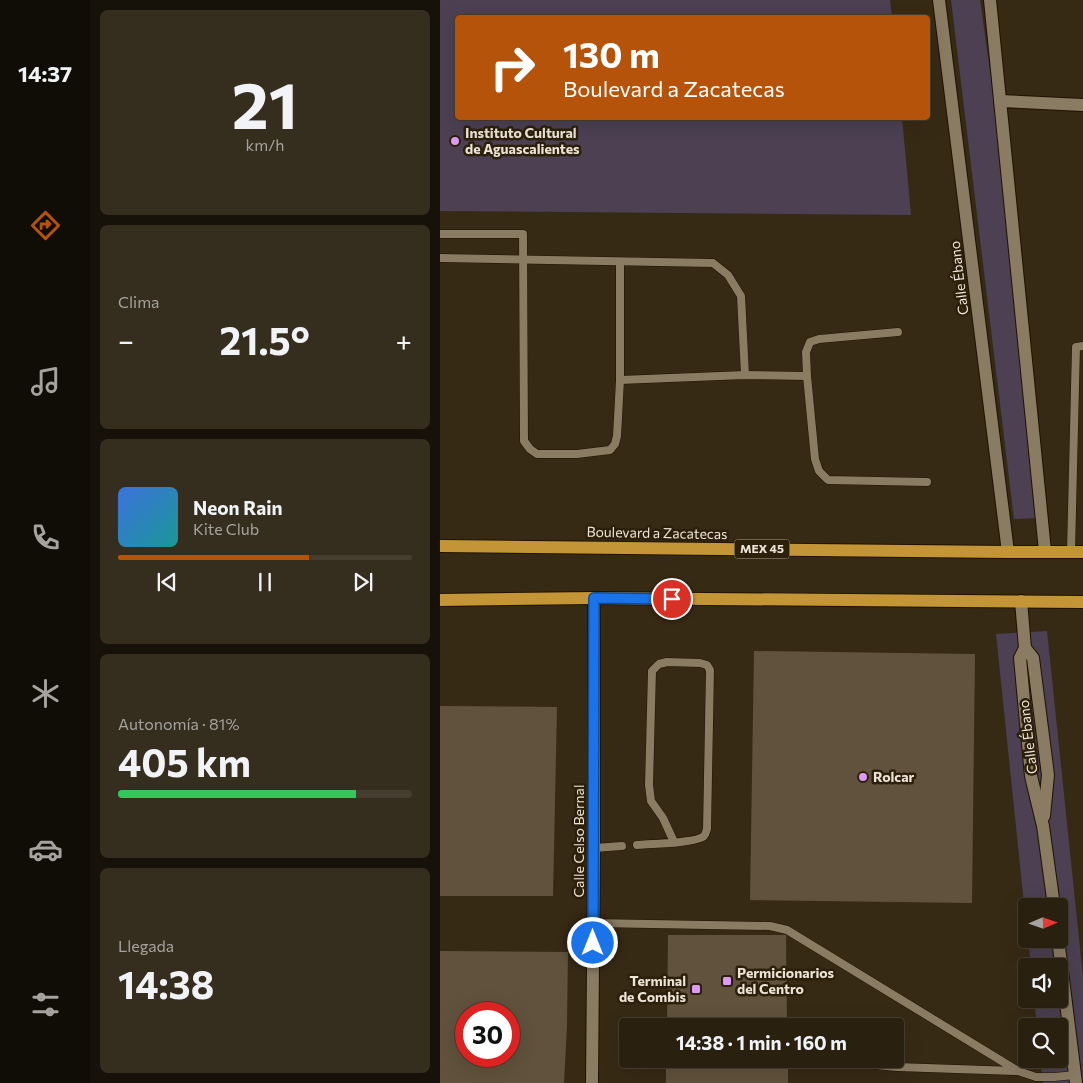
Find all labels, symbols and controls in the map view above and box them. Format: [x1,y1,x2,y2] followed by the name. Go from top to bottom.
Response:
[563,32,660,75] text: 130 m
[480,35,545,100] icon: right
[18,60,72,87] text: 14:37
[232,63,298,142] text: 21
[563,75,785,102] text: Boulevard a Zacatecas
[465,124,580,157] place label: Instituto Cultural de Aguascalientes
[246,135,284,154] text: km/h
[449,135,461,147] marker: Instituto Cultural de Aguascalientes
[28,208,63,243] icon: directions
[946,240,971,316] street label: Calle Ébano
[118,292,159,311] text: Clima
[220,316,310,363] text: 21.5°
[118,323,134,357] text: −
[396,323,412,357] text: +
[28,364,63,399] icon: music
[193,496,283,519] text: Neon Rain
[193,519,259,538] text: Kite Club
[28,520,63,555] icon: phone
[586,523,728,542] street label: Boulevard a Zacatecas
[734,540,790,558] road number: MEX 45
[153,568,181,596] icon: previous
[251,568,279,596] icon: pause
[349,568,377,596] icon: next
[651,578,693,620] pin
[658,585,686,613] icon: arrive
[28,676,63,711] icon: climate
[1015,699,1040,775] street label: Calle Ébano
[118,714,240,733] text: Autonomía · 81%
[118,738,251,785] text: 405 km
[873,768,915,785] place label: Rolcar
[857,771,869,783] marker: Rolcar
[570,785,587,897] street label: Calle Celso Bernal
[28,832,63,867] icon: car
[1018,898,1068,948] north arrow
[1018,898,1068,1068] map controls
[566,916,618,968] position arrow
[118,936,174,955] text: Llegada
[1018,958,1068,1008] button: sound
[118,960,214,1007] text: 14:38
[737,964,835,997] place label: Permicionarios del Centro
[619,972,686,1005] place label: Terminal de Combis
[721,975,733,987] marker: Permicionarios del Centro
[690,983,702,995] marker: Terminal de Combis
[28,987,63,1022] icon: filters
[455,1002,520,1067] speed limit sign: 30
[1018,1018,1068,1068] button: search
[676,1031,847,1054] text: 14:38 · 1 min · 160 m

